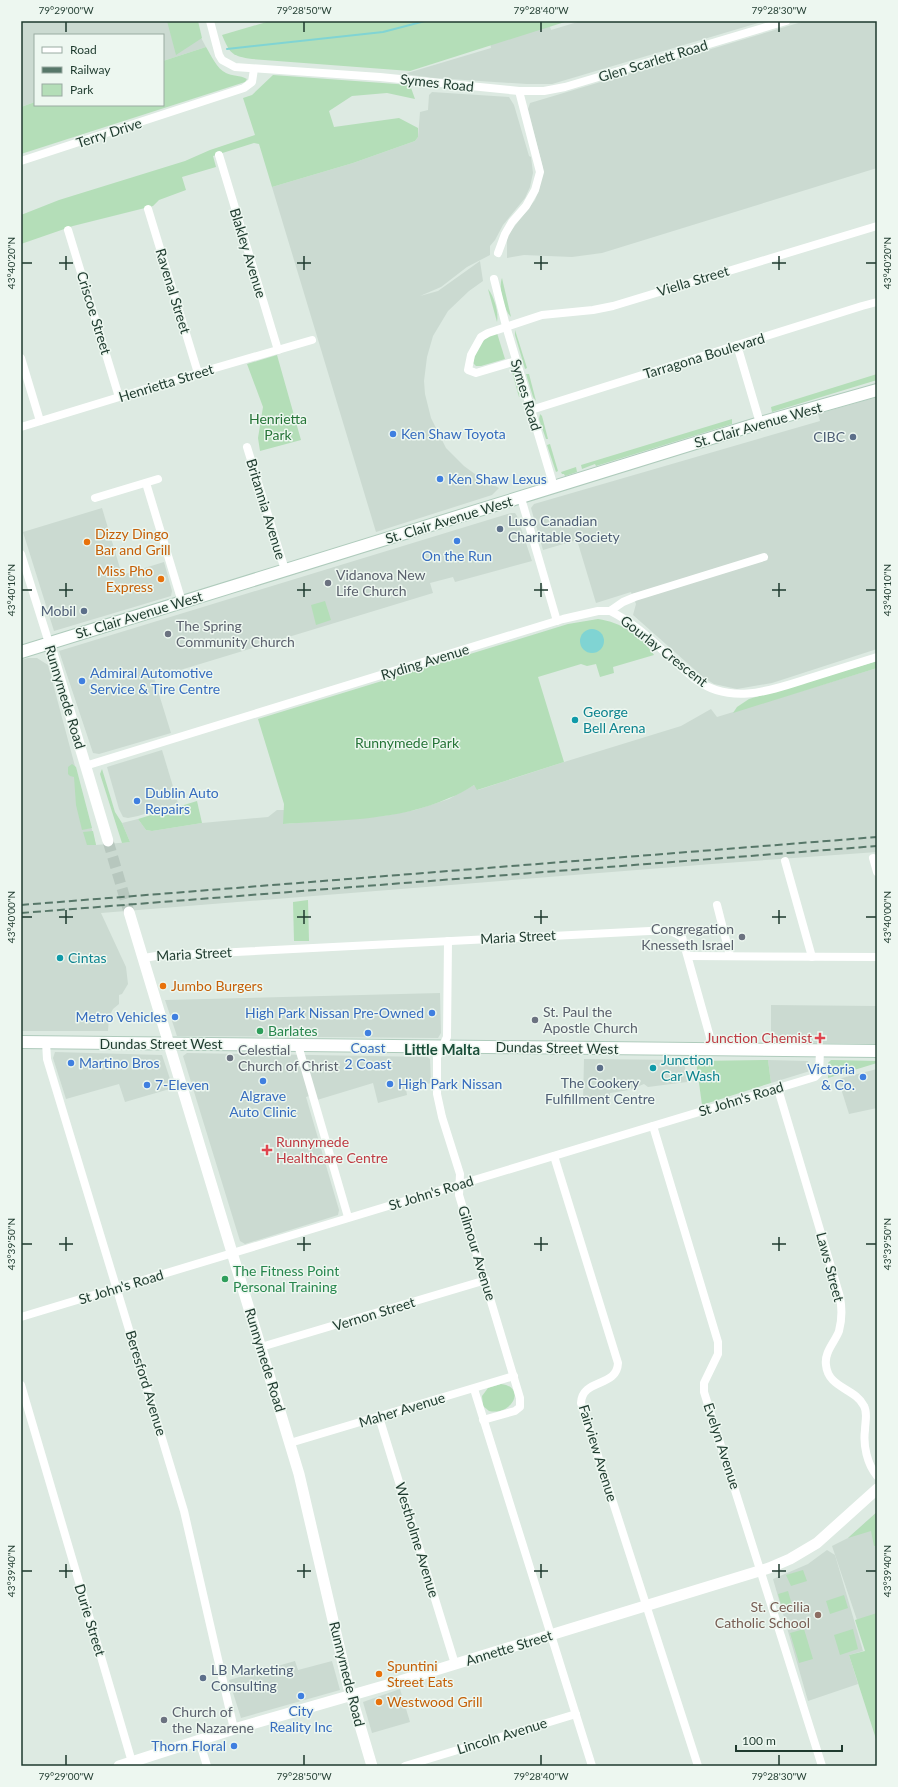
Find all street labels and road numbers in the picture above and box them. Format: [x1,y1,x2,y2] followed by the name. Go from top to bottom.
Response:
[596,36,710,85] street label: Glen Scarlett Road
[399,70,475,95] street label: Symes Road
[74,114,144,151] street label: Terry Drive
[227,206,270,300] street label: Blakley Avenue
[152,246,195,336] street label: Ravenal Street
[655,262,731,300] street label: Viella Street
[74,269,115,357] street label: Criscoe Street
[641,329,767,382] street label: Tarragona Boulevard
[508,357,545,433] street label: Symes Road
[116,360,215,405] street label: Henrietta Street
[692,398,824,451] street label: St. Clair Avenue West
[243,456,290,561] street label: Britannia Avenue
[383,492,514,547] street label: St. Clair Avenue West
[73,587,204,642] street label: St. Clair Avenue West
[617,611,711,690] street label: Gourlay Crescent
[379,640,471,683] street label: Ryding Avenue
[42,643,89,751] street label: Runnymede Road
[480,926,556,947] street label: Maria Street
[156,943,232,964] street label: Maria Street
[99,1035,223,1052] street label: Dundas Street West
[495,1038,619,1057] street label: Dundas Street West
[696,1078,785,1120] street label: St John's Road
[386,1172,475,1214] street label: St John's Road
[455,1203,500,1302] street label: Gilmour Avenue
[813,1230,848,1304] street label: Laws Street
[76,1266,165,1308] street label: St John's Road
[331,1293,417,1334] street label: Vernon Street
[242,1306,289,1414] street label: Runnymede Road
[122,1328,171,1438] street label: Beresford Avenue
[357,1388,447,1431] street label: Maher Avenue
[700,1400,744,1491] street label: Evelyn Avenue
[576,1402,621,1503] street label: Fairview Avenue
[392,1480,443,1600] street label: Westholme Avenue
[71,1582,110,1658] street label: Durie Street
[326,1620,369,1728] street label: Runnymede Road
[463,1626,554,1669] street label: Annette Street
[455,1714,549,1757] street label: Lincoln Avenue

